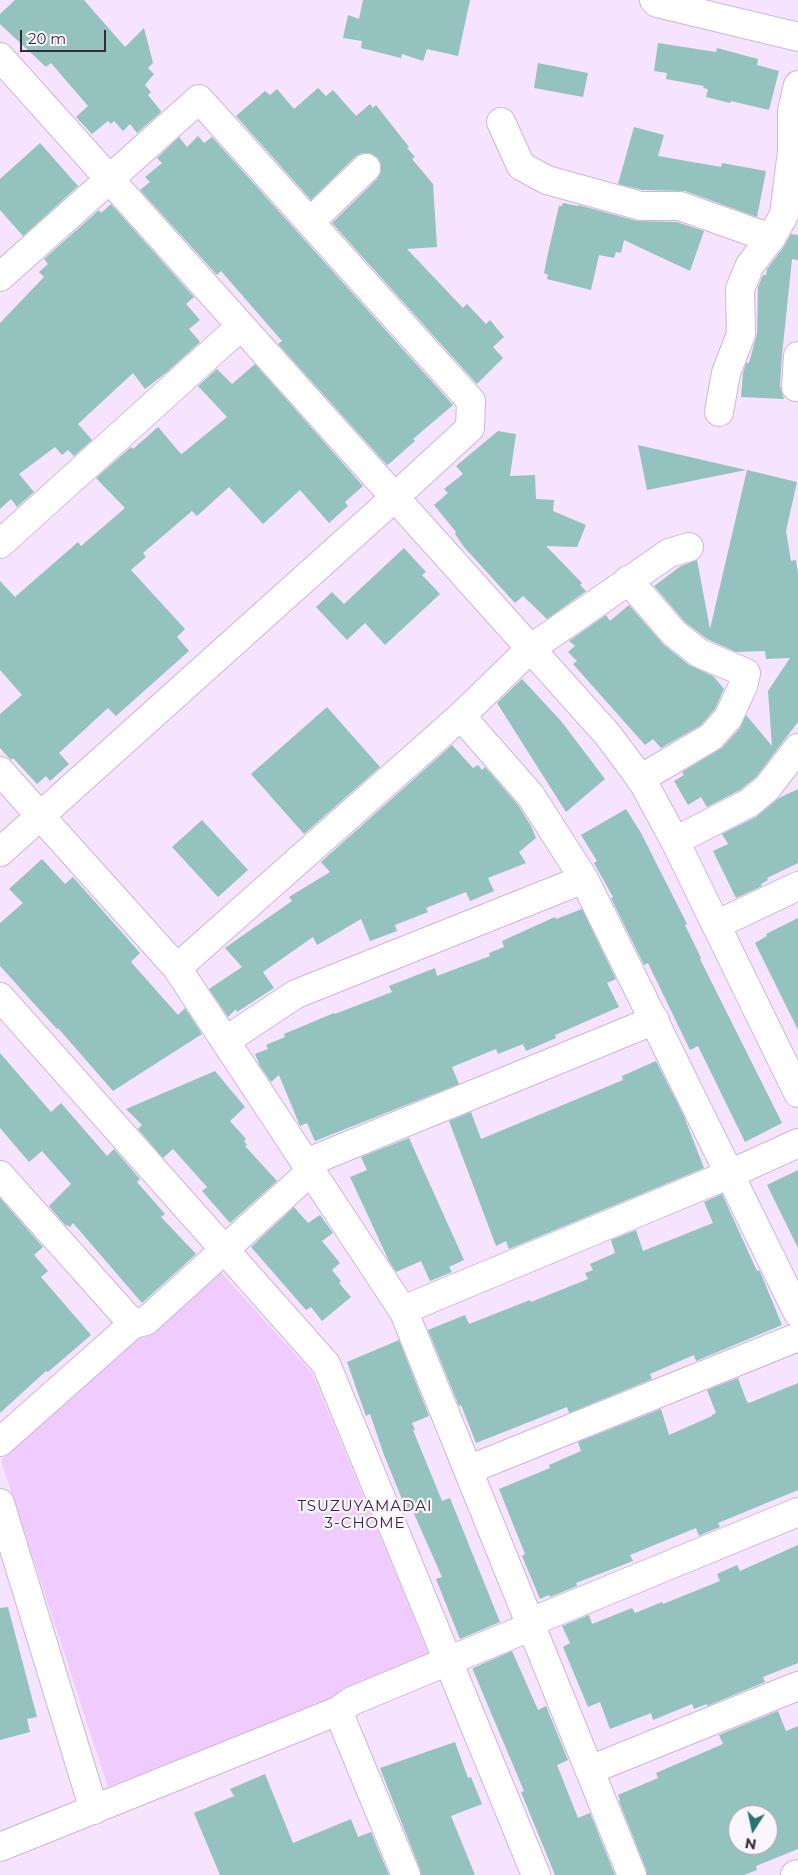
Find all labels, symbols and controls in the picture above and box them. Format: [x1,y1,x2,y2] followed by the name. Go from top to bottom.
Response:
[22,20,109,52] scale bar
[28,29,66,48] text: 20 m
[296,1498,434,1533] district label: TSUZUYAMADAI 3-CHOME
[728,1805,778,1855] north arrow
[743,1834,758,1854] text: N

